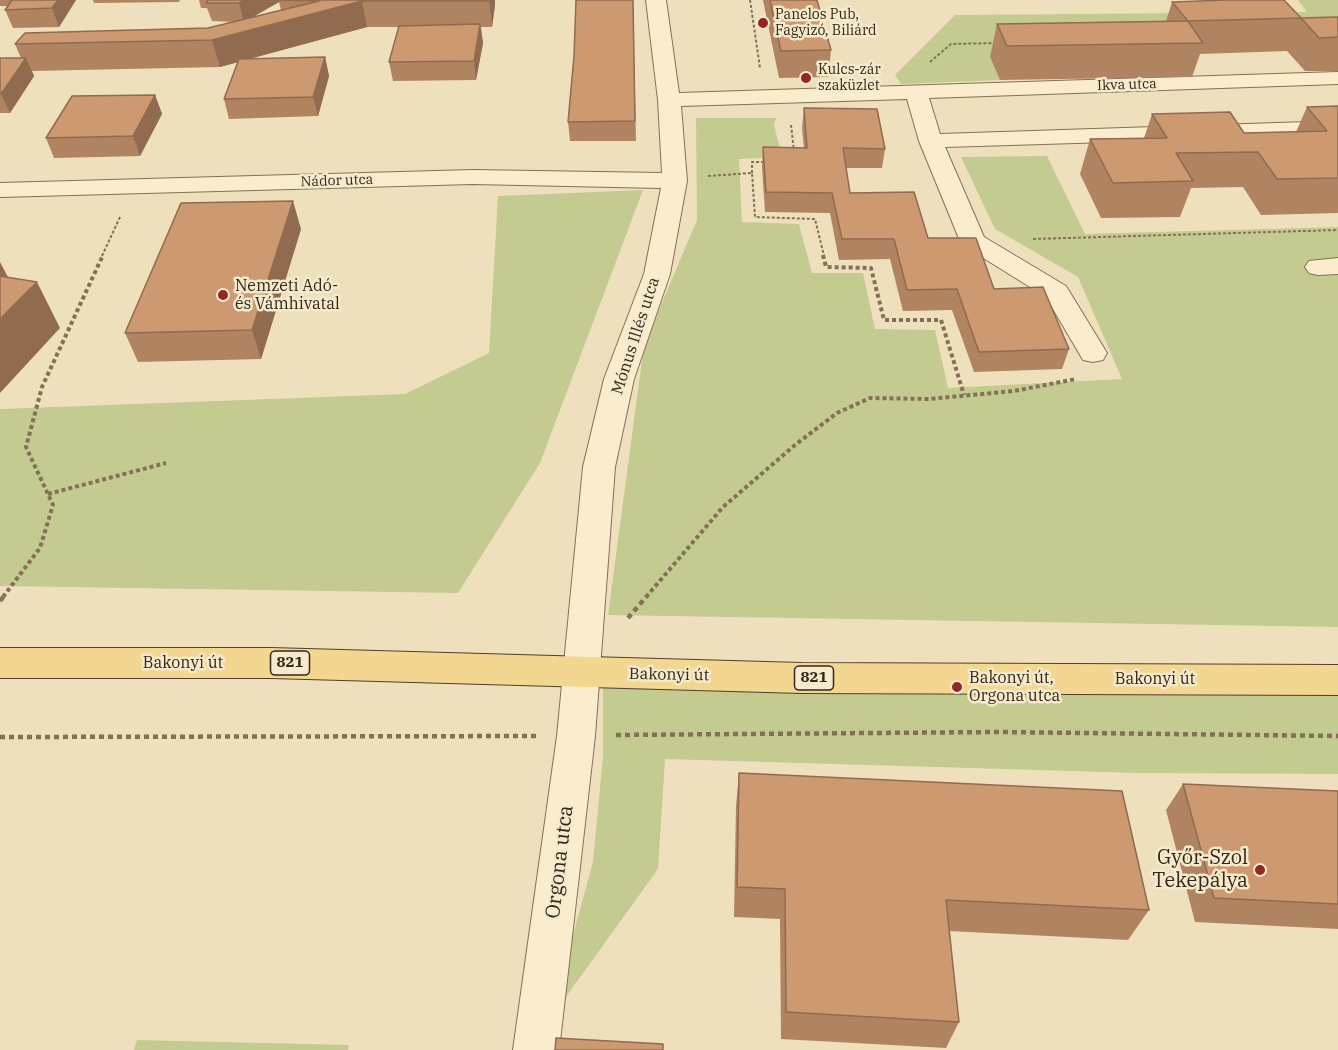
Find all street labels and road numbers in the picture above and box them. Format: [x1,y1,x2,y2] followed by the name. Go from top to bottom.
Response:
[1097,76,1157,94] street label: Ikva utca
[300,171,374,191] street label: Nádor utca
[608,275,664,397] street label: Mónus Illés utca
[270,651,310,675] road number: 821
[143,653,223,673] street label: Bakonyi út
[629,665,709,685] street label: Bakonyi út
[794,666,834,690] road number: 821
[1115,669,1195,689] street label: Bakonyi út
[541,804,579,920] street label: Orgona utca

